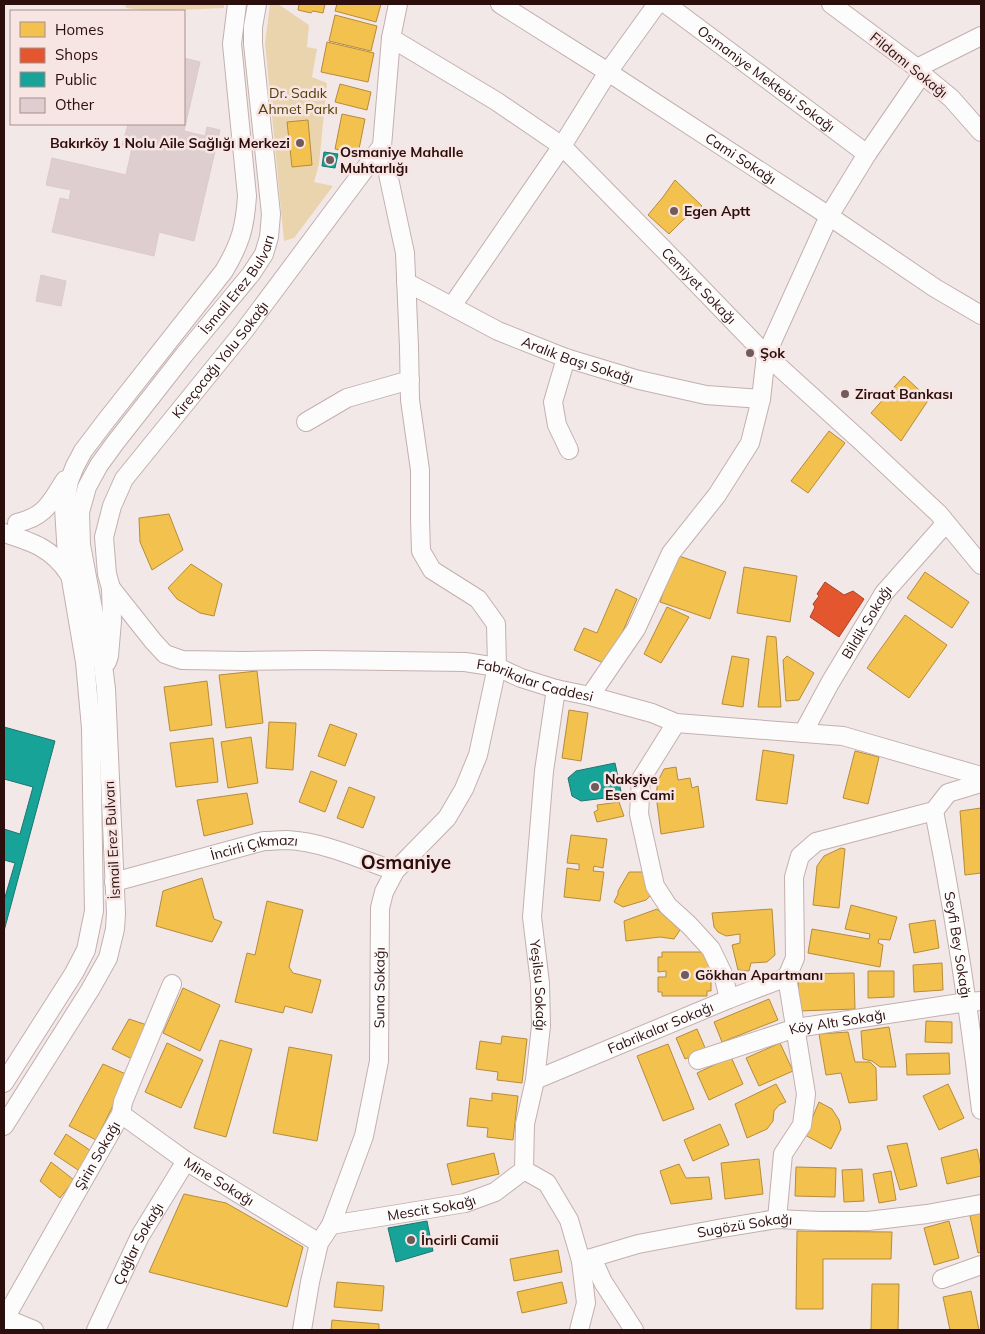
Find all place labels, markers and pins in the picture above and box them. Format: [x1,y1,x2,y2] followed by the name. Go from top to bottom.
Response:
[50,134,290,152] place label: Bakırköy 1 Nolu Aile Sağlığı Merkezi
[294,137,306,149] marker: Bakırköy 1 Nolu Aile Sağlığı Merkezi
[340,143,464,177] place label: Osmaniye Mahalle Muhtarlığı
[324,154,336,166] marker: Osmaniye Mahalle Muhtarlığı
[684,202,751,220] place label: Egen Aptt
[668,205,680,217] marker: Egen Aptt
[760,344,785,362] place label: Şok
[744,347,756,359] marker: Şok
[855,385,953,403] place label: Ziraat Bankası
[839,388,851,400] marker: Ziraat Bankası
[605,770,674,804] place label: Nakşiye Esen Cami
[589,781,601,793] marker: Nakşiye Esen Cami
[695,966,823,984] place label: Gökhan Apartmanı
[679,969,691,981] marker: Gökhan Apartmanı
[421,1231,499,1249] place label: İncirli Camii
[405,1234,417,1246] marker: İncirli Camii

